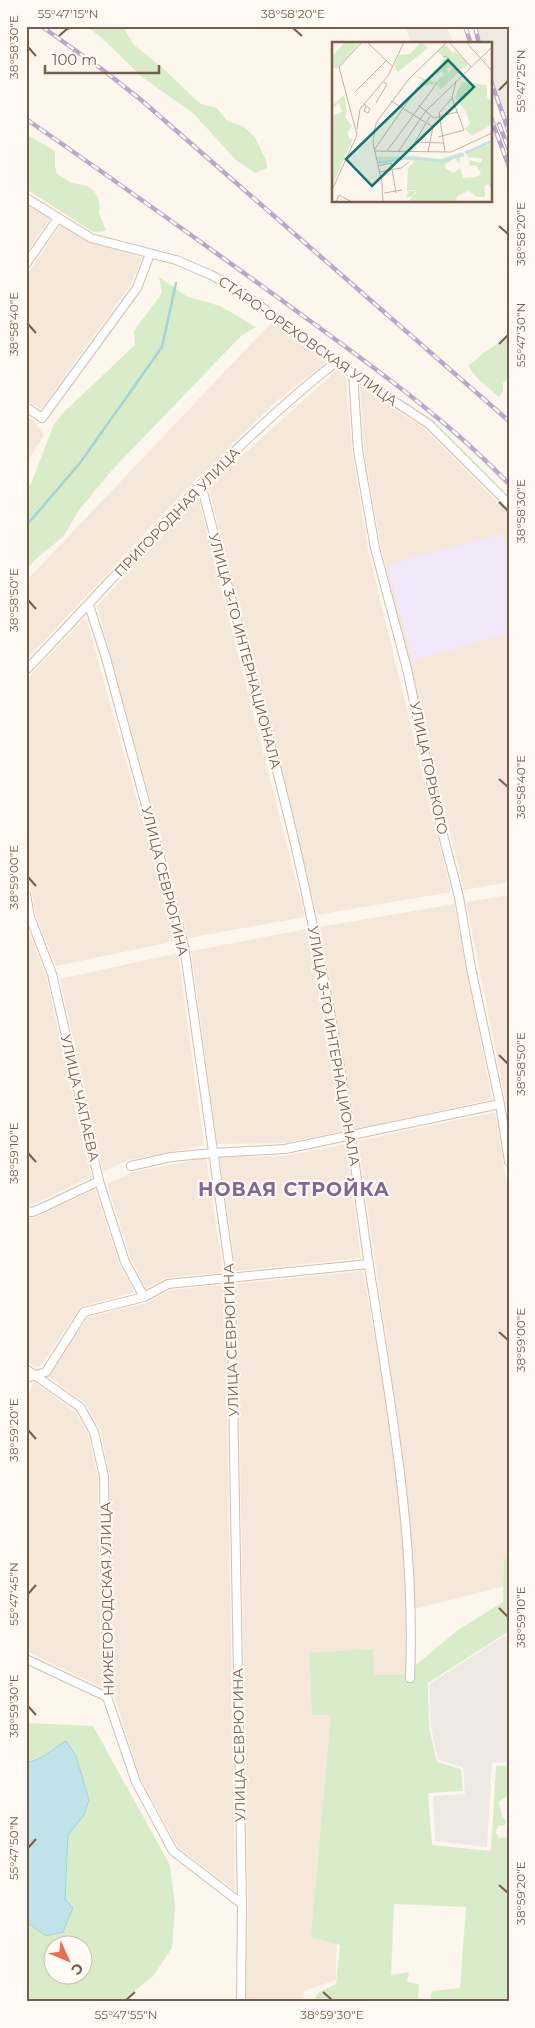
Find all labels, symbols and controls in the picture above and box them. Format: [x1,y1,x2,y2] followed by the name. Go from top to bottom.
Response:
[37,6,99,21] text: 55°47'15"N
[261,6,325,21] text: 38°58'20"E
[6,15,21,79] text: 38°58'30"E
[45,42,159,74] scale bar
[332,42,492,202] inset map
[513,49,528,113] text: 55°47'25"N
[52,50,97,69] text: 100 m
[513,202,528,266] text: 38°58'20"E
[215,272,401,410] street label: СТАРО-ОРЕХОВСКАЯ УЛИЦА
[6,292,21,356] text: 38°58'40"E
[513,303,528,367] text: 55°47'30"N
[110,443,244,581] street label: ПРИГОРОДНАЯ УЛИЦА
[513,479,528,543] text: 38°58'30"E
[205,531,285,771] street label: УЛИЦА 3-ГО ИНТЕРНАЦИОНАЛА
[6,568,21,632] text: 38°58'50"E
[406,700,452,836] street label: УЛИЦА ГОРЬКОГО
[513,755,528,819] text: 38°58'40"E
[138,804,192,958] street label: УЛИЦА СЕВРЮГИНА
[6,845,21,909] text: 38°59'00"E
[304,925,364,1168] street label: УЛИЦА 3-ГО ИНТЕРНАЦИОНАЛА
[513,1032,528,1096] text: 38°58'50"E
[57,1033,104,1164] street label: УЛИЦА ЧАПАЕВА
[6,1122,21,1184] text: 38°59'10"E
[198,1178,390,1201] district label: НОВАЯ СТРОЙКА
[219,1262,243,1417] street label: УЛИЦА СЕВРЮГИНА
[513,1308,528,1372] text: 38°59'00"E
[6,1398,21,1462] text: 38°59'20"E
[96,1501,118,1696] street label: НИЖЕГОРОДСКАЯ УЛИЦА
[6,1562,21,1626] text: 55°47'45"N
[513,1586,528,1648] text: 38°59'10"E
[229,1667,249,1822] street label: УЛИЦА СЕВРЮГИНА
[6,1674,21,1738] text: 38°59'30"E
[6,1816,21,1880] text: 55°47'50"N
[513,1861,528,1925] text: 38°59'20"E
[42,1936,92,1986] north arrow
[67,1959,87,1979] text: С
[95,2007,157,2022] text: 55°47'55"N
[300,2007,364,2022] text: 38°59'30"E

